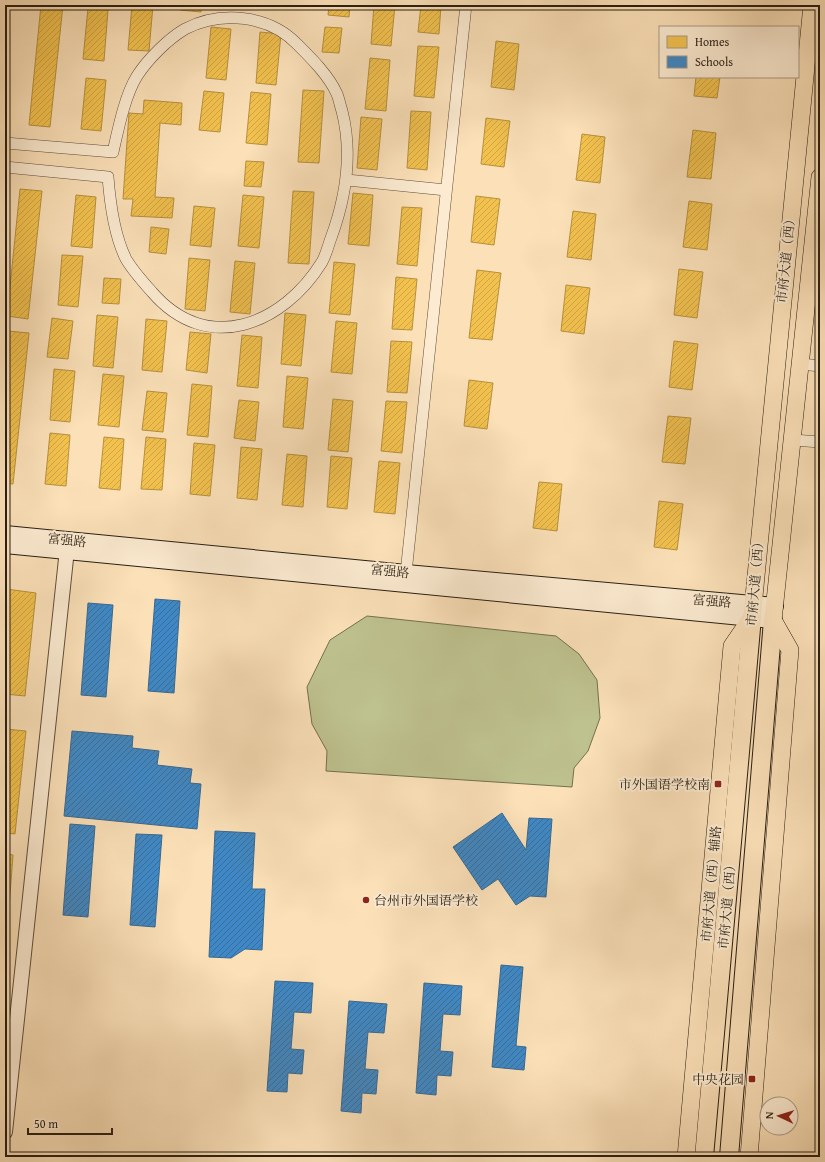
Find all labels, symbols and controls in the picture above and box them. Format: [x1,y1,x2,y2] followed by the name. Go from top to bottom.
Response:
[659,26,799,78] legend
[695,33,730,50] text: Homes
[695,53,733,70] text: Schools
[772,212,800,304] street label: 市府大道（西）
[47,529,87,551] street label: 富强路
[742,535,768,627] street label: 市府大道（西）
[370,560,410,582] street label: 富强路
[692,590,732,612] street label: 富强路
[619,775,710,794] place label: 市外国语学校南
[713,779,723,789] marker: 市外国语学校南
[696,825,726,943] street label: 市府大道（西）辅路
[714,858,740,950] street label: 市府大道（西）
[374,891,478,910] place label: 台州市外国语学校
[361,895,371,905] marker: 台州市外国语学校
[692,1070,744,1089] place label: 中央花园
[747,1074,757,1084] marker: 中央花园
[759,1096,799,1136] north arrow
[28,1110,112,1136] scale bar
[761,1110,777,1120] text: N
[34,1115,58,1132] text: 50 m

